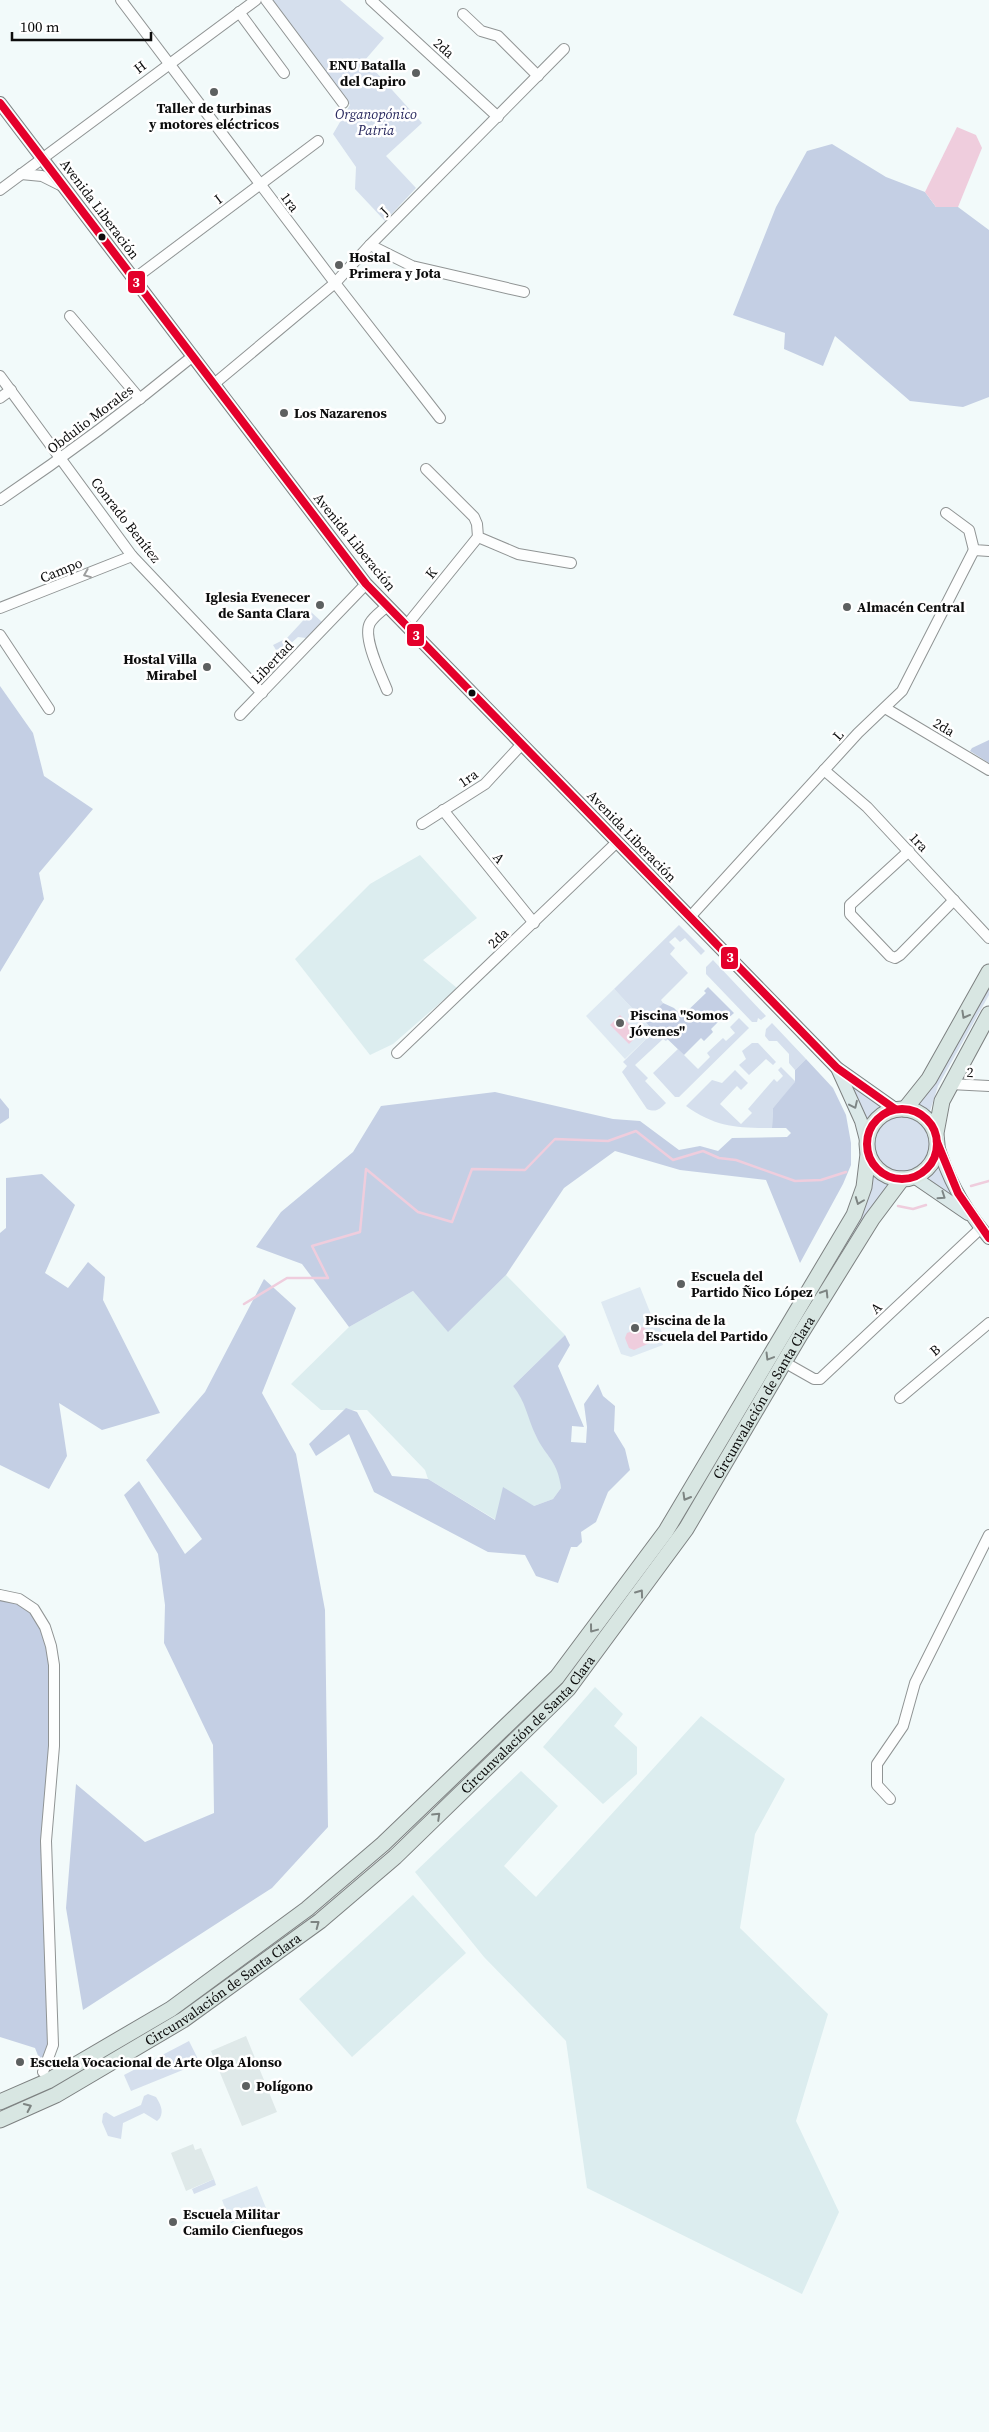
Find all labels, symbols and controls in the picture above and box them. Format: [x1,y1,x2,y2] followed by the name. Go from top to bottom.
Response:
[12,10,151,42] scale bar
[20,16,60,37] text: 100 m
[429,33,459,63] street label: 2da
[329,55,407,91] place label: ENU Batalla del Capiro
[130,56,150,78] street label: H
[410,67,422,79] marker: ENU Batalla del Capiro
[208,86,220,98] marker: Taller de turbinas y motores eléctricos
[148,98,280,134] place label: Taller de turbinas y motores eléctricos
[335,104,417,140] park label: Organopónico Patria
[56,155,145,264] street label: Avenida Liberación
[276,188,304,217] street label: 1ra
[210,189,226,209] street label: I
[374,202,393,221] street label: J
[97,232,107,242] unlabelled marker
[349,247,442,283] place label: Hostal Primera y Jota
[333,259,345,271] marker: Hostal Primera y Jota
[127,270,146,294] line badge: 3
[132,272,140,292] text: 3
[43,380,137,458] street label: Obdulio Morales
[294,403,387,423] place label: Los Nazarenos
[278,407,290,419] marker: Los Nazarenos
[86,473,166,567] street label: Conrado Benítez
[309,489,401,596] street label: Avenida Liberación
[37,552,85,588] street label: Campo
[420,563,442,583] street label: K
[83,568,92,578] one-way arrow
[205,587,311,623] place label: Iglesia Evenecer de Santa Clara
[857,597,965,617] place label: Almacén Central
[314,599,326,611] marker: Iglesia Evenecer de Santa Clara
[841,601,853,613] marker: Almacén Central
[406,623,425,647] line badge: 3
[412,625,420,645] text: 3
[246,636,298,688] street label: Libertad
[123,649,198,685] place label: Hostal Villa Mirabel
[201,661,213,673] marker: Hostal Villa Mirabel
[467,688,477,698] unlabelled marker
[929,713,959,742] street label: 2da
[828,725,848,745] street label: L
[454,764,483,792] street label: 1ra
[583,786,682,887] street label: Avenida Liberación
[905,828,934,857] street label: 1ra
[488,848,510,868] street label: A
[483,923,513,953] street label: 2da
[720,946,739,970] line badge: 3
[726,947,734,967] text: 3
[629,1005,729,1041] place label: Piscina "Somos Jóvenes"
[962,1010,972,1019] one-way arrow
[614,1017,626,1029] marker: Piscina "Somos Jóvenes"
[966,1062,974,1082] street label: 2
[847,1100,858,1109] one-way arrow
[936,1190,946,1199] one-way arrow
[855,1196,865,1205] one-way arrow
[691,1266,813,1302] place label: Escuela del Partido Ñico López
[675,1278,687,1290] marker: Escuela del Partido Ñico López
[819,1290,829,1299] one-way arrow
[866,1297,887,1318] street label: A
[645,1310,768,1346] place label: Piscina de la Escuela del Partido
[707,1311,820,1483] street label: Circunvalación de Santa Clara
[629,1322,641,1334] marker: Piscina de la Escuela del Partido
[925,1339,945,1360] street label: B
[766,1351,776,1360] one-way arrow
[683,1491,693,1500] one-way arrow
[634,1589,643,1599] one-way arrow
[590,1623,598,1632] one-way arrow
[456,1650,600,1798] street label: Circunvalación de Santa Clara
[431,1813,440,1822] one-way arrow
[310,1921,320,1930] one-way arrow
[141,1927,306,2050] street label: Circunvalación de Santa Clara
[30,2052,282,2072] place label: Escuela Vocacional de Arte Olga Alonso
[14,2056,26,2068] marker: Escuela Vocacional de Arte Olga Alonso
[256,2076,313,2096] place label: Polígono
[240,2080,252,2092] marker: Polígono
[23,2103,32,2114] one-way arrow
[183,2204,304,2240] place label: Escuela Militar Camilo Cienfuegos
[167,2216,179,2228] marker: Escuela Militar Camilo Cienfuegos

